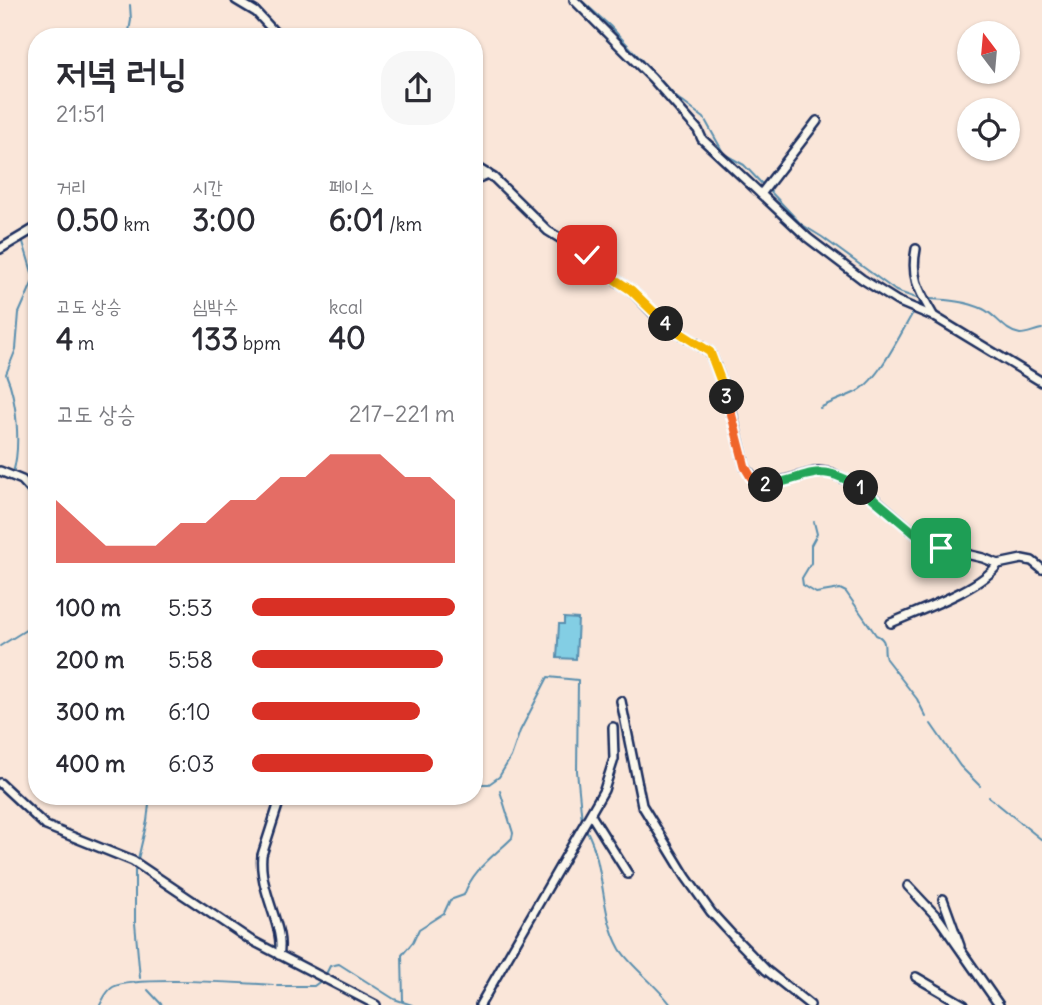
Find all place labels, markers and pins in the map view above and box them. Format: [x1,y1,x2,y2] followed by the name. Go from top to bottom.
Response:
[557,225,617,285] pin
[648,306,684,342] pin: 4
[710,380,744,414] pin: 3
[748,468,784,503] pin: 2
[844,470,878,505] pin: 1
[911,518,971,578] pin

